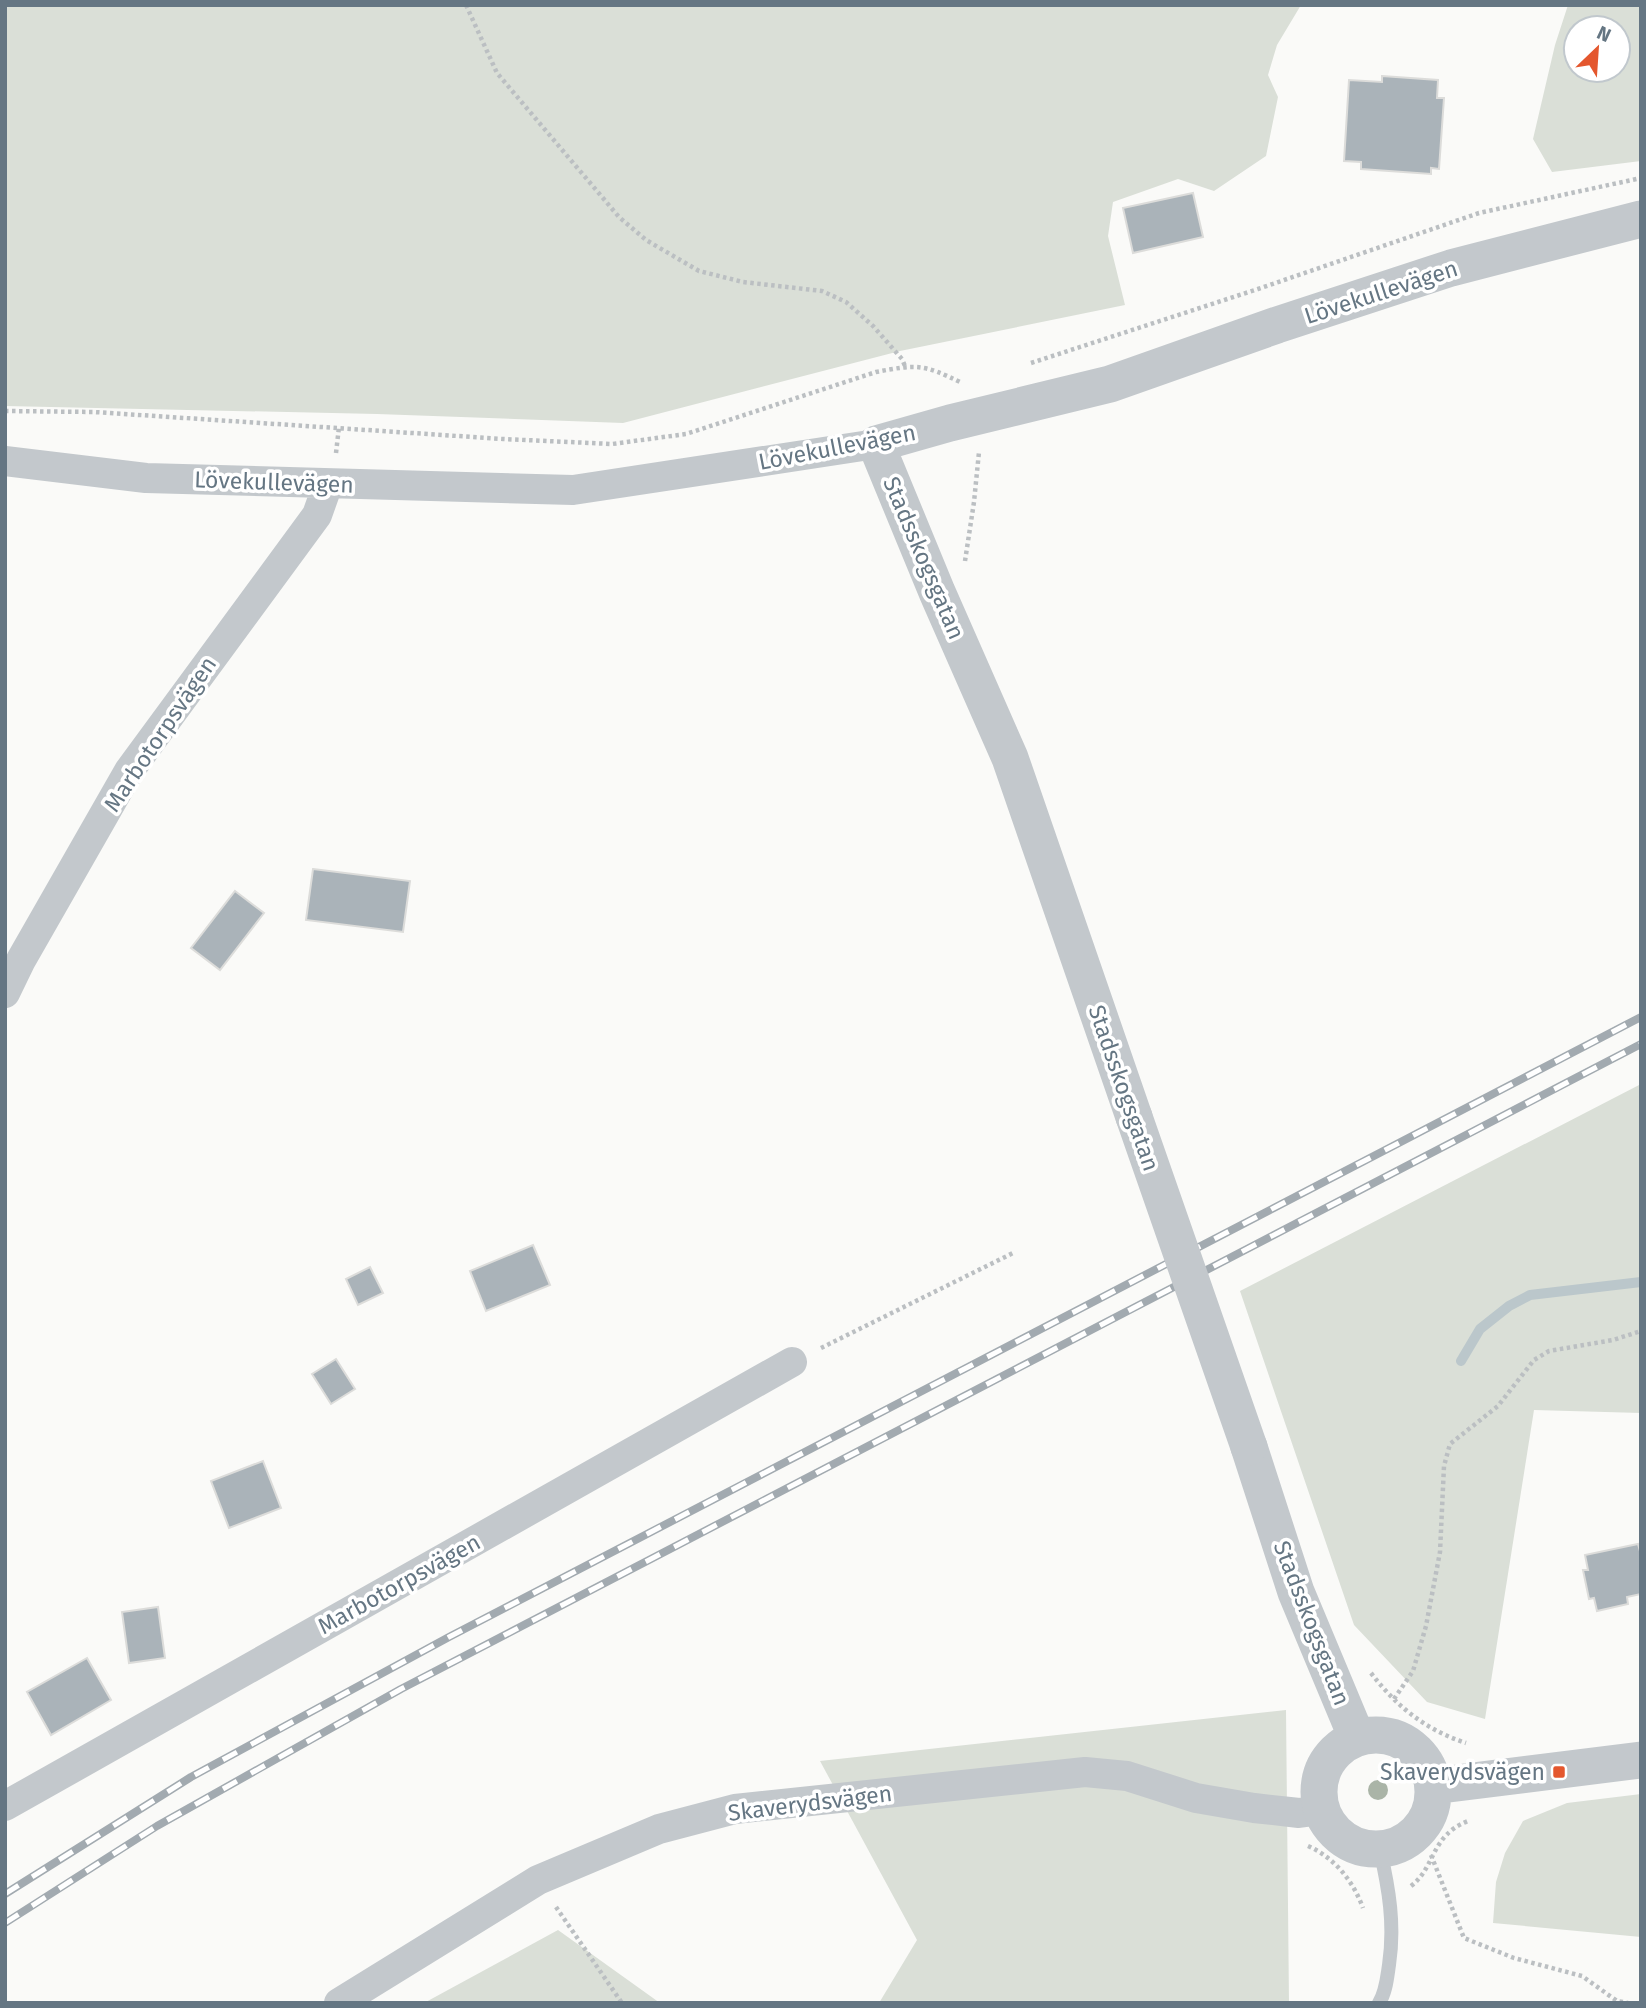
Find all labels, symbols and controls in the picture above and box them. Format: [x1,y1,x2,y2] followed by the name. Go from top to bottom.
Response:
[1562,14,1632,84] north arrow
[1593,21,1615,47] text: N
[1301,254,1461,330] street label: Lövekullevägen
[756,418,918,476] street label: Lövekullevägen
[194,465,354,499] street label: Lövekullevägen
[877,472,971,644] street label: Stadsskogsgatan
[98,651,222,817] street label: Marbotorpsvägen
[1082,1001,1166,1175] street label: Stadsskogsgatan
[313,1528,485,1640] street label: Marbotorpsvägen
[1268,1537,1356,1709] street label: Stadsskogsgatan
[1380,1758,1545,1786] place label: Skaverydsvägen
[1551,1764,1567,1780] marker: Skaverydsvägen
[726,1779,894,1827] street label: Skaverydsvägen

